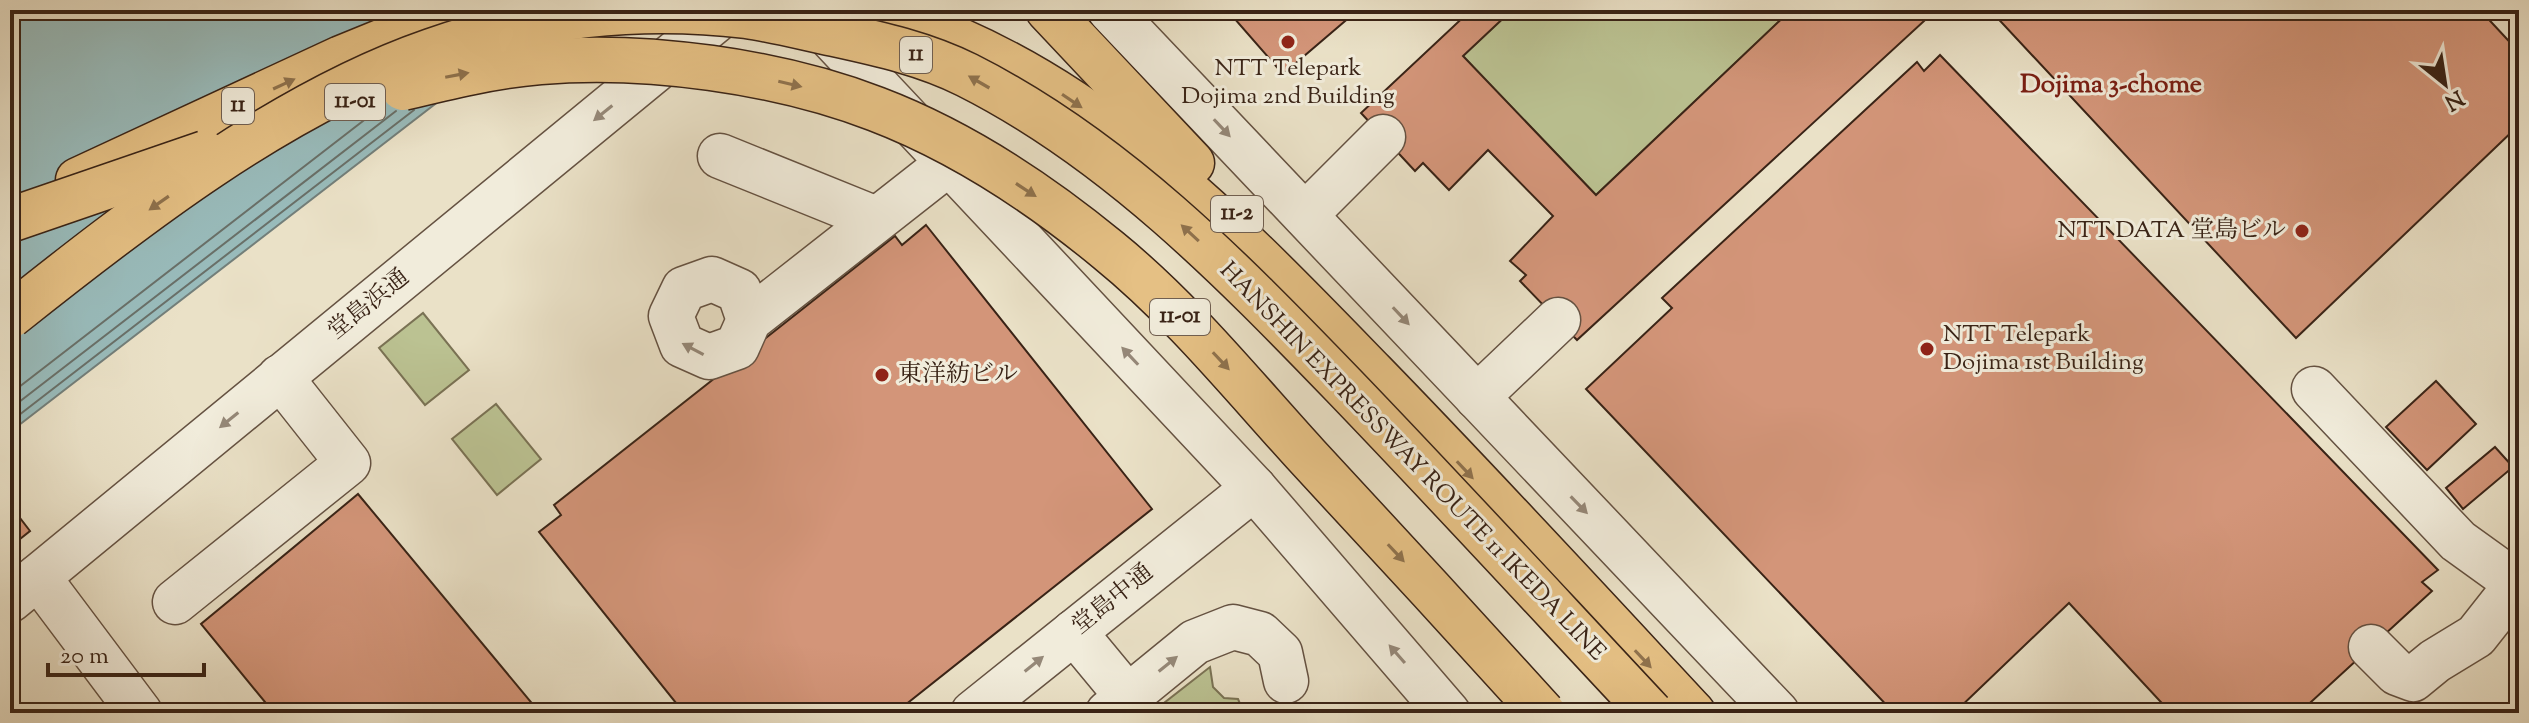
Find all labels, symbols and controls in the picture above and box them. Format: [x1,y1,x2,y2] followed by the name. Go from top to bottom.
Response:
[1279,33,1297,51] marker: NTT Telepark Dojima 2nd Building
[900,37,932,73] road number: 11
[2405,44,2485,124] north arrow
[1181,52,1395,114] place label: NTT Telepark Dojima 2nd Building
[2020,67,2202,104] district label: Dojima 3-chome
[445,69,470,81] one-way arrow
[968,75,990,89] one-way arrow
[273,78,296,91] one-way arrow
[778,78,803,91] one-way arrow
[2438,80,2469,117] text: N
[325,84,385,120] road number: 11-01
[222,88,254,124] road number: 11
[1062,93,1083,108] one-way arrow
[593,104,613,121] one-way arrow
[1212,118,1230,137] one-way arrow
[1015,182,1036,197] one-way arrow
[148,195,169,211] one-way arrow
[1211,196,1263,232] road number: 11-2
[2057,214,2286,248] place label: NTT DATA 堂島ビル
[2293,222,2311,240] marker: NTT DATA 堂島ビル
[1180,224,1199,242] one-way arrow
[1211,255,1613,670] street label: HANSHIN EXPRESSWAY ROUTE 11 IKEDA LINE
[321,262,417,348] street label: 堂島浜通
[1150,299,1210,335] road number: 11-01
[1391,306,1409,325] one-way arrow
[1943,318,2144,380] place label: NTT Telepark Dojima 1st Building
[1918,340,1936,358] marker: NTT Telepark Dojima 1st Building
[682,342,704,356] one-way arrow
[1122,347,1140,366] one-way arrow
[1211,351,1229,370] one-way arrow
[898,358,1018,392] place label: 東洋紡ビル
[873,366,891,384] marker: 東洋紡ビル
[219,411,239,428] one-way arrow
[1456,460,1474,479] one-way arrow
[1570,495,1588,514] one-way arrow
[1387,543,1405,562] one-way arrow
[1065,557,1161,643] street label: 堂島中通
[48,627,204,677] scale bar
[60,640,109,674] text: 20 m
[1389,644,1406,664] one-way arrow
[1634,650,1652,669] one-way arrow
[1023,656,1043,673] one-way arrow
[1158,656,1178,673] one-way arrow

